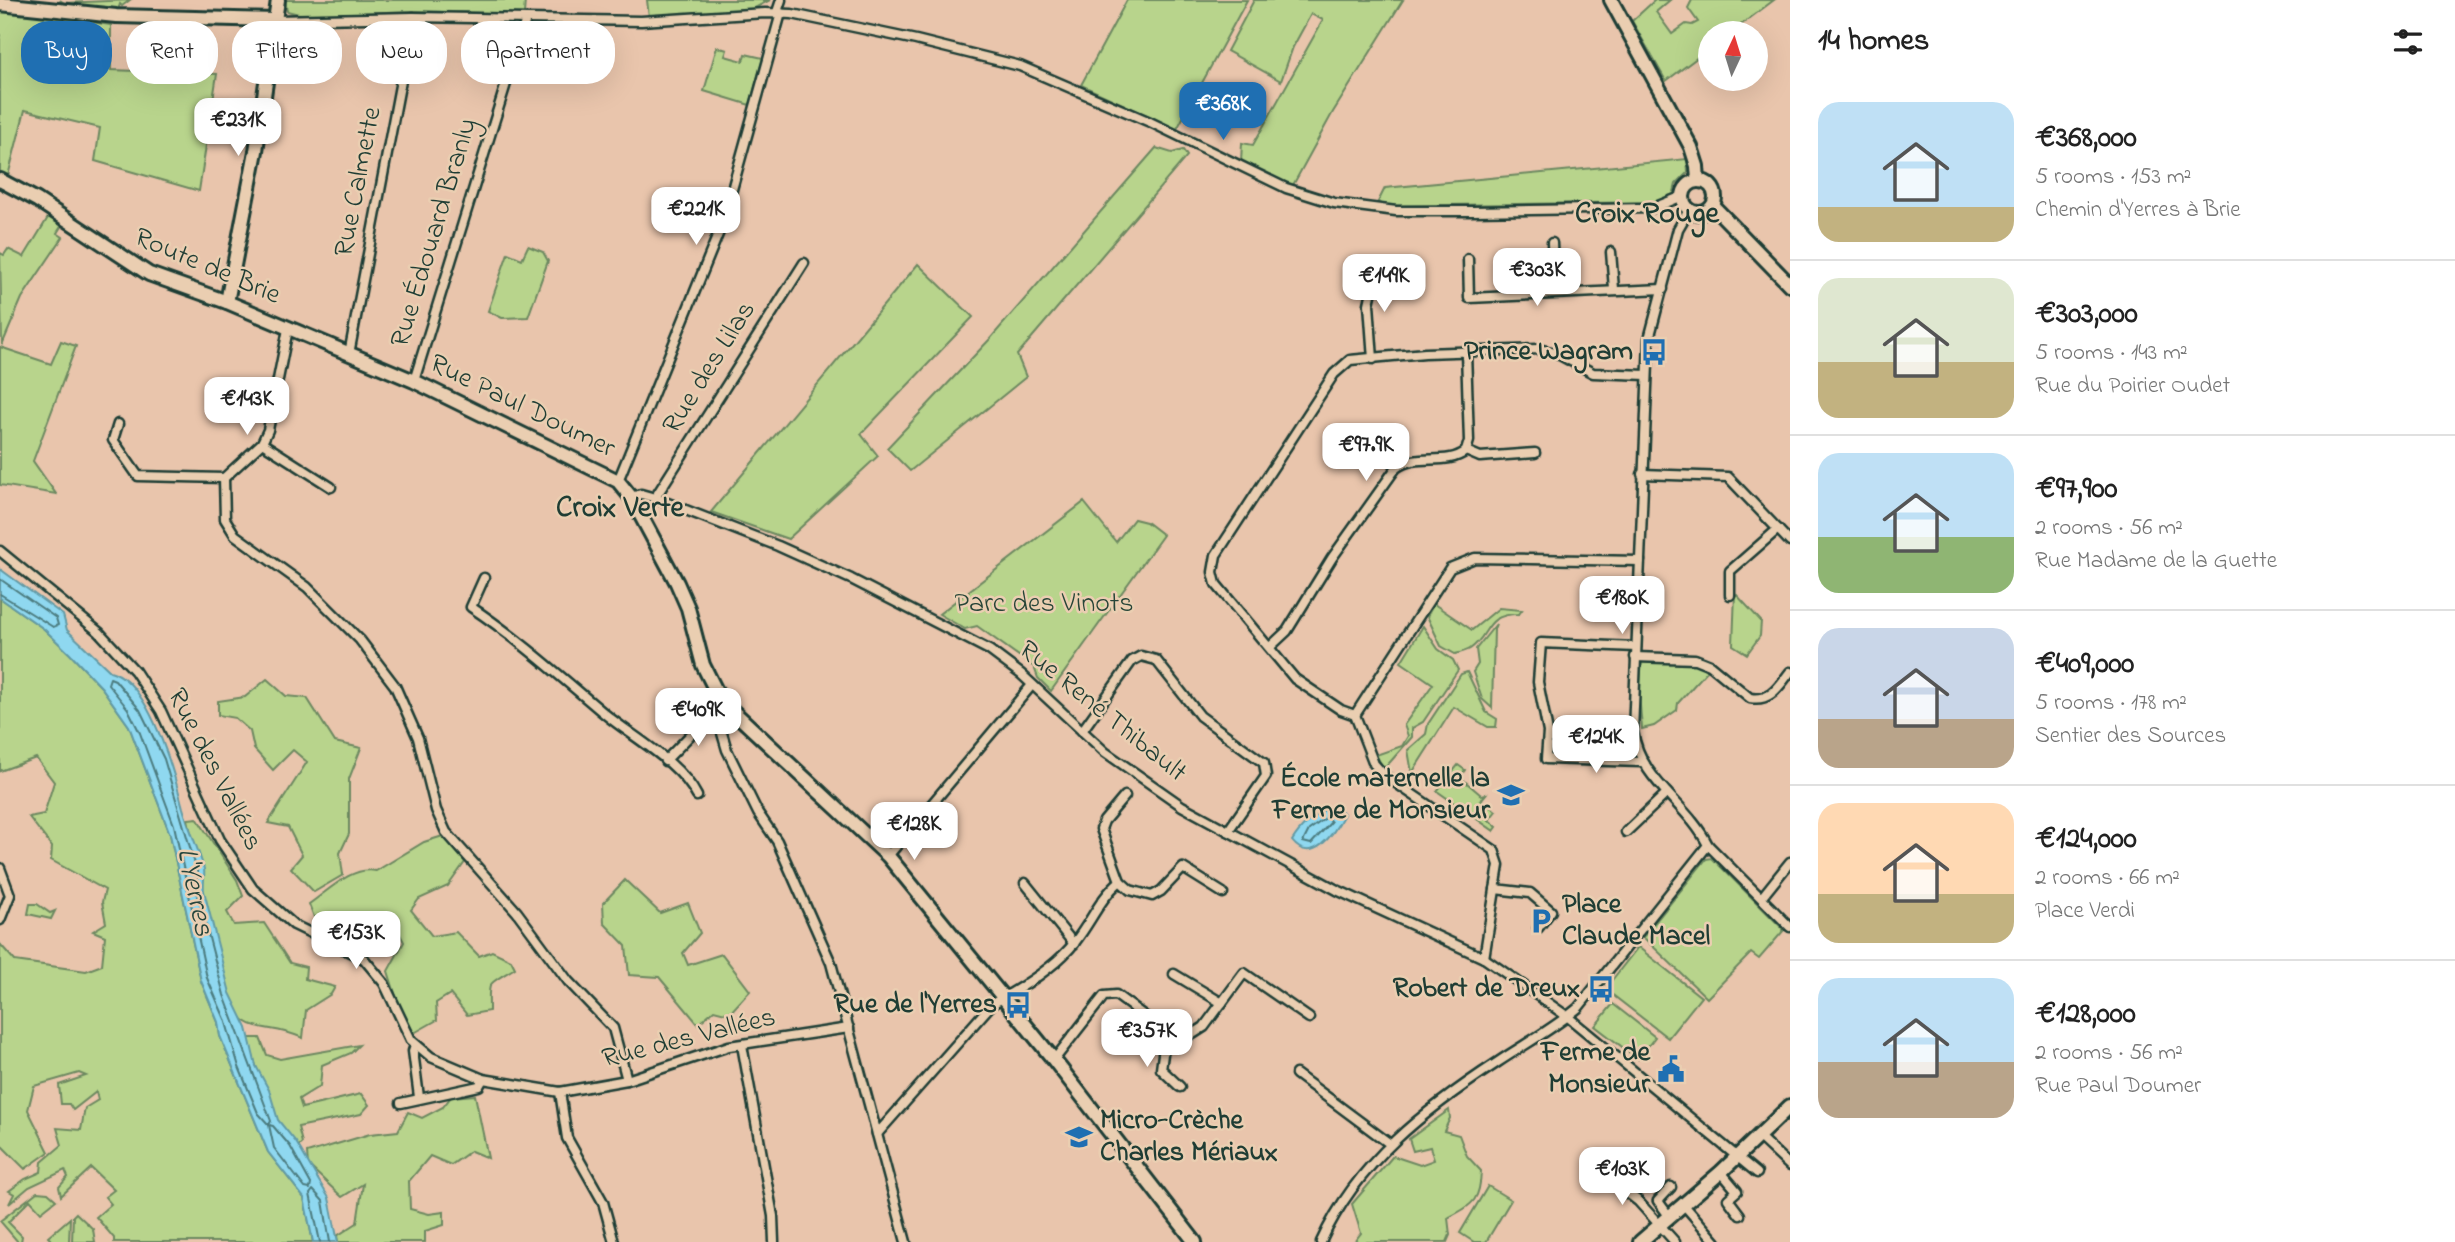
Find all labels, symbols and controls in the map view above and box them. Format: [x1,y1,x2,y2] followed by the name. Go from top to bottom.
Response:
[1818,20,1929,64] text: 14 homes
[21,21,112,84] chip: Buy
[126,21,218,84] chip: Rent
[232,21,342,84] chip: Filters
[356,21,447,84] chip: New
[461,21,615,84] chip: Apartment
[1698,21,1768,91] north arrow
[1698,21,1768,91] map controls
[2389,23,2427,61] icon: filters
[1174,82,1272,142] pin: €368K
[1195,88,1251,121] text: €368K
[189,99,287,158] pin: €231K
[324,103,394,260] street label: Rue Calmette
[210,104,266,137] text: €231K
[381,113,489,353] street label: Rue Édouard Branly
[2035,117,2137,161] text: €368,000
[1874,130,1958,214] icon: home
[2035,161,2191,194] text: 5 rooms · 153 m²
[647,188,745,247] pin: €221K
[667,193,725,226] text: €221K
[1575,193,1721,238] district label: Croix Rouge
[2035,194,2241,227] text: Chemin d'Yerres à Brie
[127,218,287,316] street label: Route de Brie
[1488,248,1586,308] pin: €303K
[1335,254,1433,314] pin: €149K
[1509,254,1565,287] text: €303K
[1359,260,1409,293] text: €149K
[2035,293,2138,337] text: €303,000
[653,294,767,442] street label: Rue des Lilas
[1874,306,1958,390] icon: home
[1464,332,1633,374] place label: Prince Wagram
[1639,337,1669,367] bus stop icon: Prince Wagram
[2035,337,2188,370] text: 5 rooms · 143 m²
[422,344,622,470] street label: Rue Paul Doumer
[2035,370,2230,403] text: Rue du Poirier Oudet
[198,378,296,437] pin: €143K
[220,383,274,416] text: €143K
[1309,424,1423,483] pin: €97.9K
[1338,429,1394,462] text: €97.9K
[2035,468,2117,512] text: €97,900
[1874,481,1958,565] icon: home
[556,487,686,531] district label: Croix Verte
[2035,512,2183,545] text: 2 rooms · 56 m²
[2035,545,2277,578] text: Rue Madame de la Guette
[1573,576,1671,636] pin: €180K
[1595,582,1649,615] text: €180K
[955,584,1133,625] park label: Parc des Vinots
[1009,631,1195,793] street label: Rue René Thibault
[2035,643,2134,687] text: €409,000
[1874,656,1958,740] icon: home
[155,682,273,858] street label: Rue des Vallées
[2035,687,2187,720] text: 5 rooms · 178 m²
[649,688,747,748] pin: €409K
[671,694,725,727] text: €409K
[1547,716,1645,775] pin: €124K
[2035,720,2226,753] text: Sentier des Sources
[1568,721,1624,754] text: €124K
[1270,759,1491,832] place label: École maternelle la Ferme de Monsieur
[1496,780,1526,810] school or university icon: École maternelle la Ferme de Monsieur
[865,802,963,862] pin: €128K
[887,808,941,841] text: €128K
[2035,818,2137,862] text: €124,000
[1874,831,1958,915] icon: home
[163,844,225,941] water label: L'Yerres
[2035,862,2180,895] text: 2 rooms · 66 m²
[1562,885,1711,958] place label: Place Claude Macel
[2035,895,2135,928] text: Place Verdi
[1526,906,1556,936] parking icon: Place Claude Macel
[307,912,405,971] pin: €153K
[327,917,385,950] text: €153K
[1393,969,1580,1010] place label: Robert de Dreux
[1586,974,1616,1004] bus stop icon: Robert de Dreux
[834,985,997,1026] place label: Rue de l'Yerres
[1003,990,1033,1020] bus stop icon: Rue de l'Yerres
[2035,993,2136,1037] text: €128,000
[598,998,780,1080] street label: Rue des Vallées
[1874,1006,1958,1090] icon: home
[1098,1010,1196,1069] pin: €357K
[1117,1015,1177,1048] text: €357K
[1539,1033,1651,1106] place label: Ferme de Monsieur
[2035,1037,2183,1070] text: 2 rooms · 56 m²
[1656,1054,1686,1084] public building icon: Ferme de Monsieur
[2035,1070,2201,1103] text: Rue Paul Doumer
[1100,1101,1278,1174] place label: Micro-Crèche Charles Mériaux
[1064,1122,1094,1152] school or university icon: Micro-Crèche Charles Mériaux
[1573,1148,1671,1207] pin: €103K
[1595,1153,1649,1186] text: €103K

